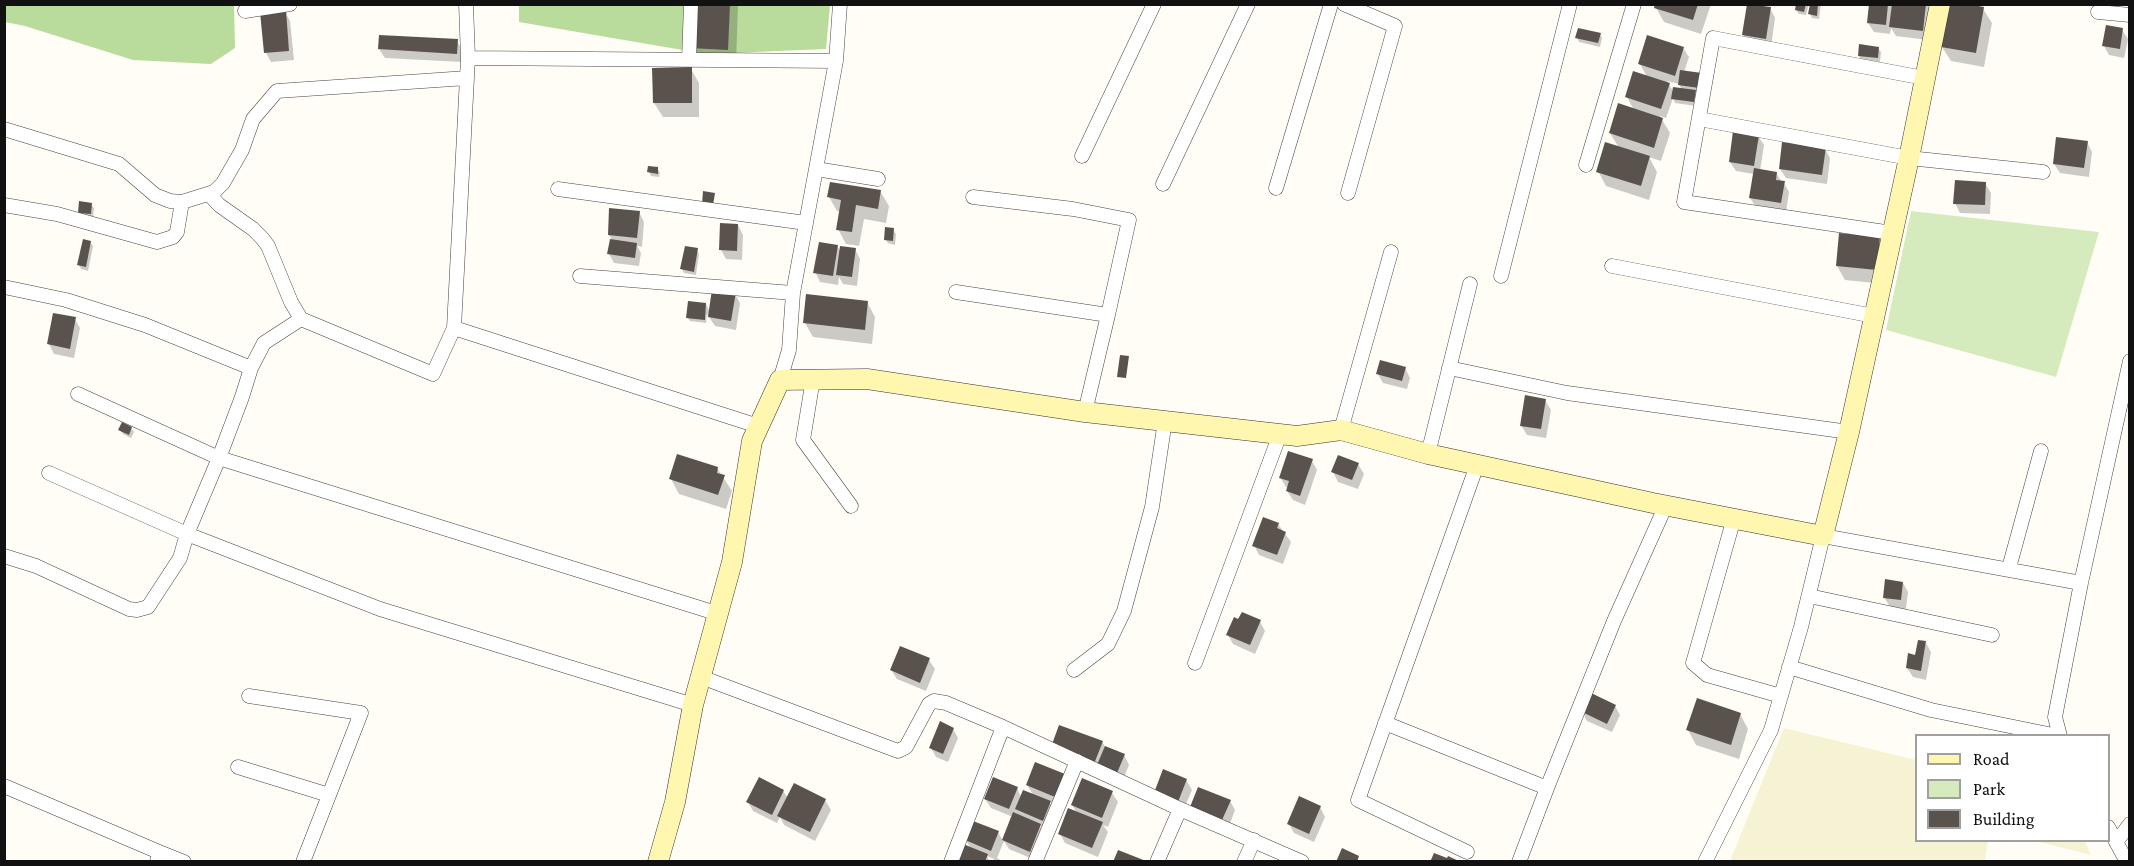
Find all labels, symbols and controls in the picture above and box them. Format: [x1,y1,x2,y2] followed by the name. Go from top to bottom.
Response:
[1915,734,2110,842] legend
[1973,749,2010,769] text: Road
[1973,779,2005,799] text: Park
[1973,809,2034,829] text: Building

